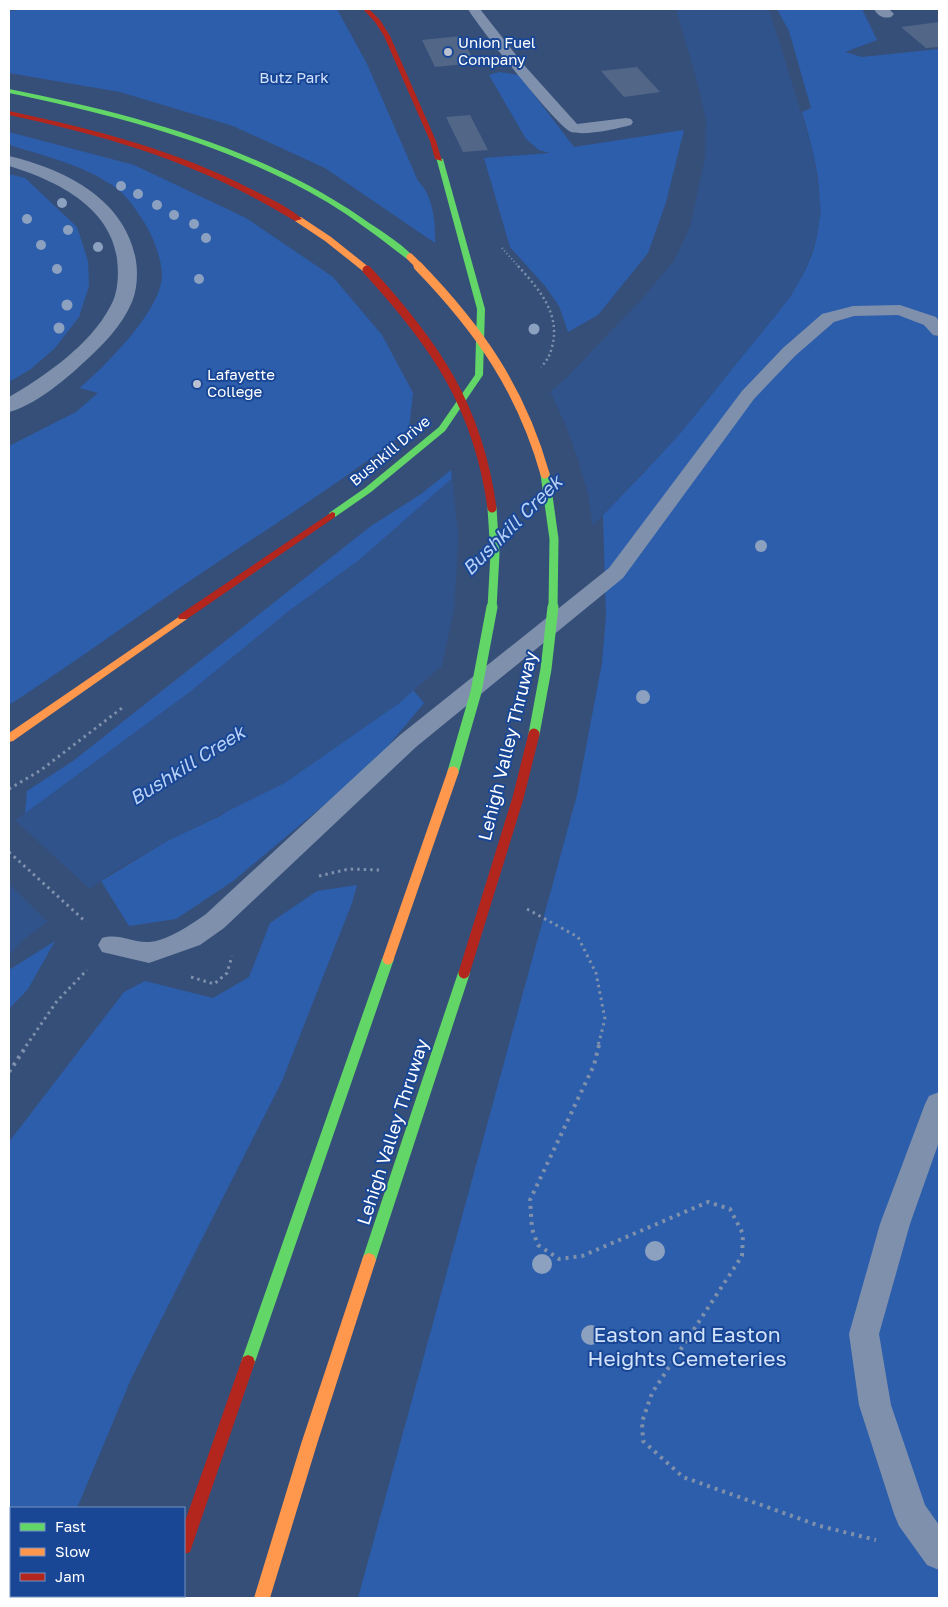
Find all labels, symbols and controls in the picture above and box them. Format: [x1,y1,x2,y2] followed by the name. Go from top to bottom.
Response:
[458,33,536,68] place label: Union Fuel Company
[442,46,454,58] marker: Union Fuel Company
[259,68,329,86] park label: Butz Park
[207,365,275,400] place label: Lafayette College
[191,378,203,390] marker: Lafayette College
[346,411,433,489] street label: Bushkill Drive
[457,468,568,579] water label: Bushkill Creek
[473,649,541,843] street label: Lehigh Valley Thruway
[125,719,251,809] water label: Bushkill Creek
[352,1036,433,1228] street label: Lehigh Valley Thruway
[587,1321,787,1371] park label: Easton and Easton Heights Cemeteries
[10,1507,185,1597] legend
[55,1517,86,1535] text: Fast
[55,1542,90,1560] text: Slow
[55,1567,85,1585] text: Jam

